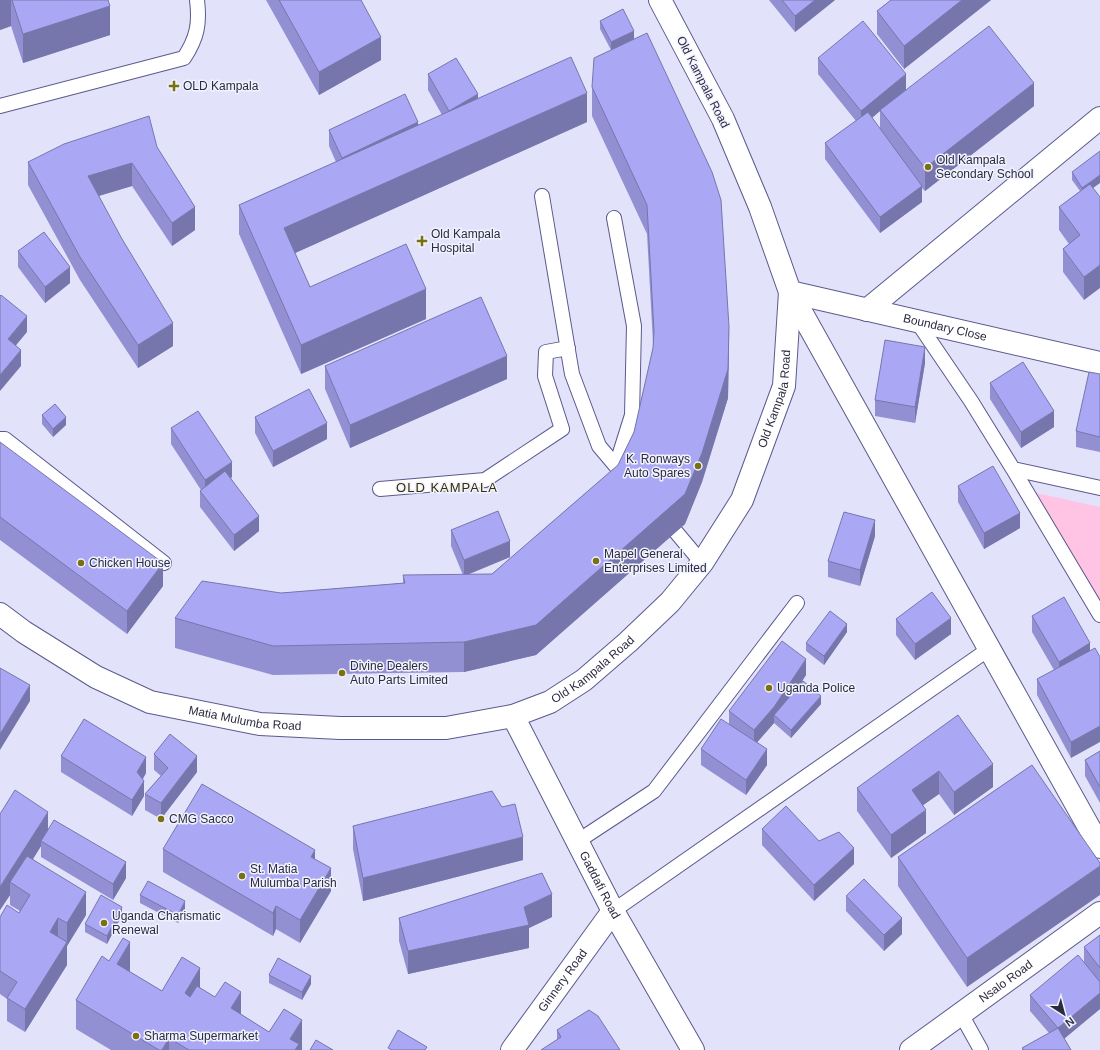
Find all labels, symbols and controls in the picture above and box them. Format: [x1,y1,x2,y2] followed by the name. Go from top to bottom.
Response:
[674,34,732,130] street label: Old Kampala Road
[183,79,259,93] place label: OLD Kampala
[168,80,180,92] marker: OLD Kampala
[936,153,1033,181] place label: Old Kampala Secondary School
[923,162,933,172] marker: Old Kampala Secondary School
[431,227,501,255] place label: Old Kampala Hospital
[416,235,428,247] marker: Old Kampala Hospital
[902,311,989,344] street label: Boundary Close
[755,349,793,450] street label: Old Kampala Road
[624,452,690,480] place label: K. Ronways Auto Spares
[693,461,703,471] marker: K. Ronways Auto Spares
[396,480,498,495] district label: OLD KAMPALA
[604,547,707,575] place label: Mapel General Enterprises Limited
[89,556,171,570] place label: Chicken House
[591,556,601,566] marker: Mapel General Enterprises Limited
[76,558,86,568] marker: Chicken House
[549,633,637,706] street label: Old Kampala Road
[350,659,448,687] place label: Divine Dealers Auto Parts Limited
[337,668,347,678] marker: Divine Dealers Auto Parts Limited
[777,681,855,695] place label: Uganda Police
[764,683,774,693] marker: Uganda Police
[187,703,302,733] street label: Matia Mulumba Road
[169,812,234,826] place label: CMG Sacco
[156,814,166,824] marker: CMG Sacco
[577,849,623,921] street label: Gaddafi Road
[250,862,337,890] place label: St. Matia Mulumba Parish
[237,871,247,881] marker: St. Matia Mulumba Parish
[112,909,221,937] place label: Uganda Charismatic Renewal
[99,918,109,928] marker: Uganda Charismatic Renewal
[535,946,590,1015] street label: Ginnery Road
[976,957,1035,1005] street label: Nsalo Road
[1044,994,1084,1034] north arrow
[1063,1015,1077,1029] text: N
[144,1029,259,1043] place label: Sharma Supermarket
[131,1031,141,1041] marker: Sharma Supermarket

